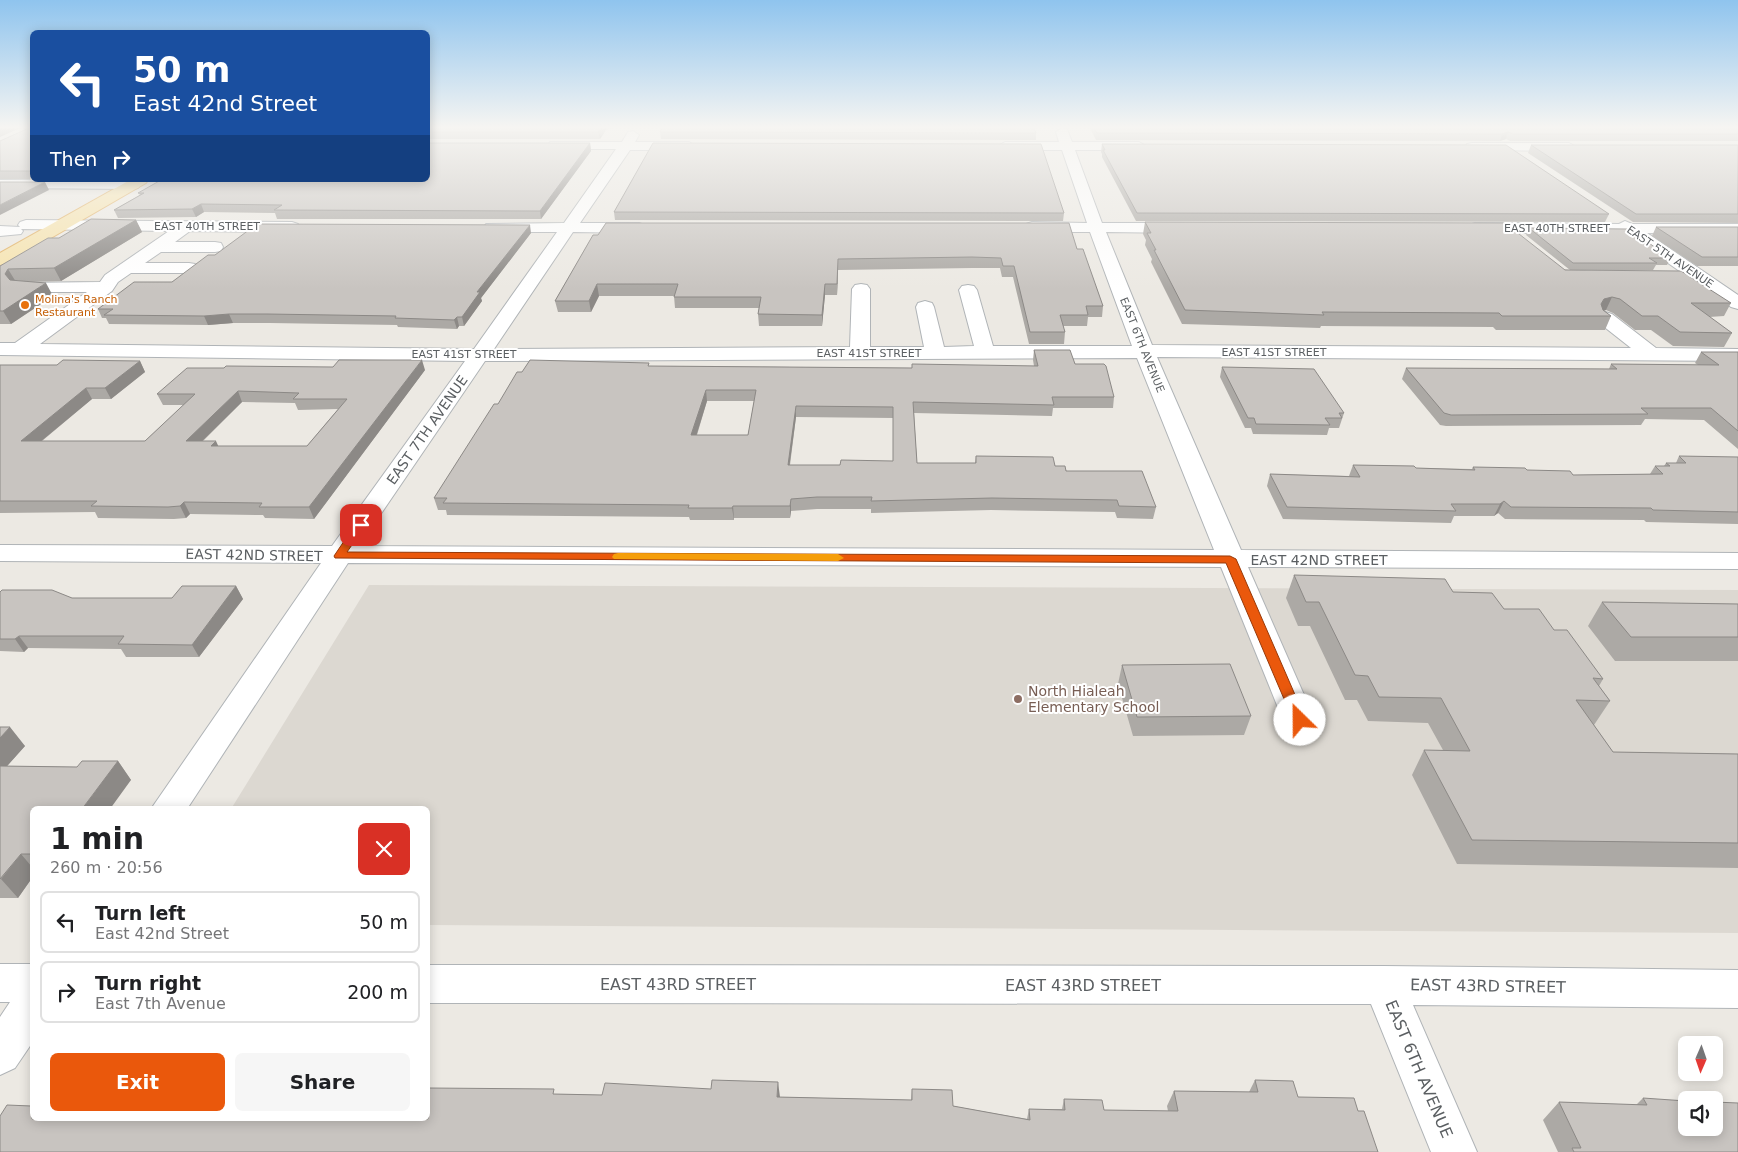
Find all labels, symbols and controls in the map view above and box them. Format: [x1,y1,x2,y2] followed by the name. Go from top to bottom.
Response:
[50,50,115,115] icon: left
[133,50,230,90] text: 50 m
[133,91,317,116] text: East 42nd Street
[107,145,135,173] icon: right
[50,148,97,170] text: Then
[154,220,260,233] street label: EAST 40TH STREET
[1504,222,1610,235] street label: EAST 40TH STREET
[1624,223,1716,291] street label: EAST 5TH AVENUE
[35,293,117,319] place label: Molina's Ranch Restaurant
[1117,295,1167,395] street label: EAST 6TH AVENUE
[19,299,31,311] marker: Molina's Ranch Restaurant
[1222,346,1327,359] street label: EAST 41ST STREET
[817,347,922,360] street label: EAST 41ST STREET
[412,348,517,361] street label: EAST 41ST STREET
[383,372,471,488] street label: EAST 7TH AVENUE
[340,504,382,546] pin
[347,511,375,539] icon: arrive
[185,546,323,564] street label: EAST 42ND STREET
[1250,552,1388,568] street label: EAST 42ND STREET
[1028,683,1160,715] place label: North Hialeah Elementary School
[1012,693,1024,705] marker: North Hialeah Elementary School
[1273,693,1325,745] position arrow
[50,821,144,856] text: 1 min
[358,823,410,875] button: close
[50,858,163,877] text: 260 m · 20:56
[95,902,186,924] text: Turn left
[52,908,80,936] icon: left
[359,911,408,933] text: 50 m
[95,924,229,943] text: East 42nd Street
[95,972,201,994] text: Turn right
[600,975,756,994] street label: EAST 43RD STREET
[1410,975,1566,997] street label: EAST 43RD STREET
[1005,976,1161,995] street label: EAST 43RD STREET
[52,978,80,1006] icon: right
[347,981,408,1003] text: 200 m
[95,994,226,1013] text: East 7th Avenue
[1381,997,1457,1141] street label: EAST 6TH AVENUE
[1678,1036,1722,1081] north arrow
[1678,1036,1723,1136] map controls
[50,1053,225,1111] button: Exit
[235,1053,410,1111] button: Share
[1678,1091,1723,1136] button: sound

